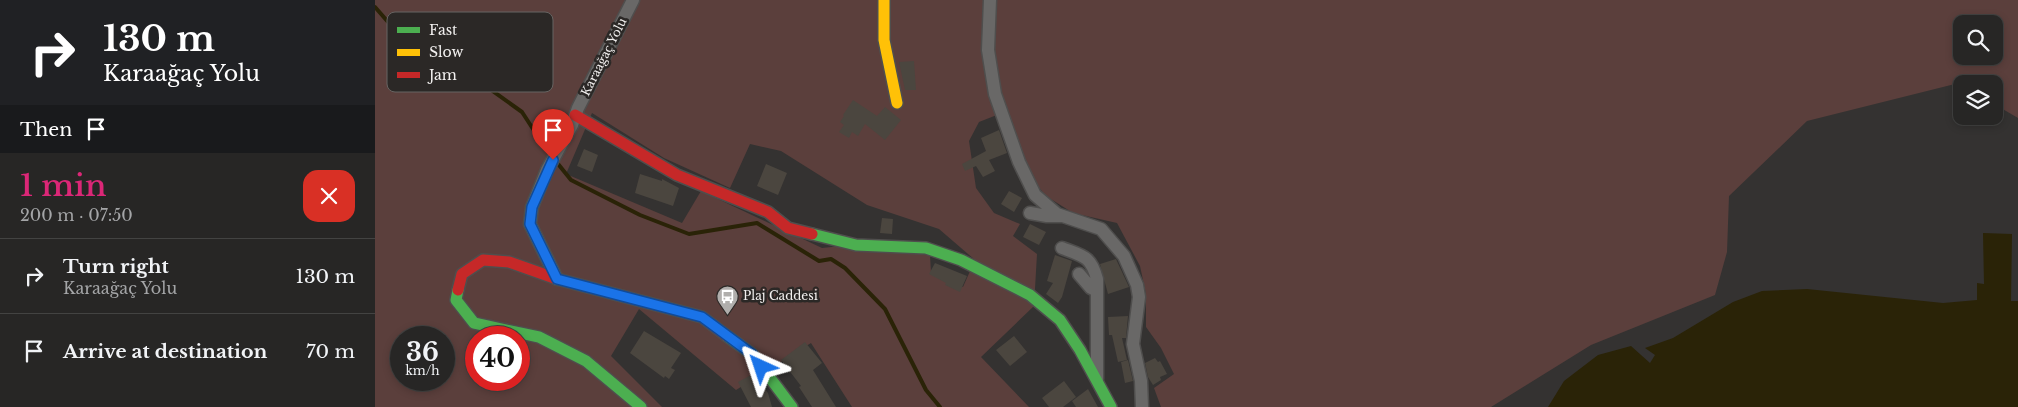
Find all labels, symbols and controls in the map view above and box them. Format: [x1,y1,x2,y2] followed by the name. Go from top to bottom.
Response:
[387,12,553,92] legend
[577,15,630,98] street label: Karaağaç Yolu
[1953,15,2003,125] map controls
[1953,15,2003,65] button: search
[103,17,215,60] text: 130 m
[20,20,85,85] icon: right
[429,21,458,39] text: Fast
[429,43,463,61] text: Slow
[103,60,260,87] text: Karaağaç Yolu
[427,66,457,84] text: Jam
[1953,75,2003,125] button: layers
[532,109,574,160] pin
[82,115,110,143] icon: arrive
[539,116,567,144] icon: arrive
[20,118,72,141] text: Then
[20,167,106,204] text: 1 min
[303,170,355,222] button: close
[20,205,133,225] text: 200 m · 07:50
[63,255,169,278] text: Turn right
[20,262,48,290] icon: right
[295,265,355,288] text: 130 m
[63,278,177,298] text: Karaağaç Yolu
[715,284,739,315] bus stop icon: Plaj Caddesi
[743,288,818,303] place label: Plaj Caddesi
[465,326,530,391] speed limit sign: 40
[20,337,48,365] icon: arrive
[406,337,439,368] text: 36
[63,340,267,363] text: Arrive at destination
[306,340,355,363] text: 70 m
[734,340,786,392] position arrow
[405,363,440,378] text: km/h

